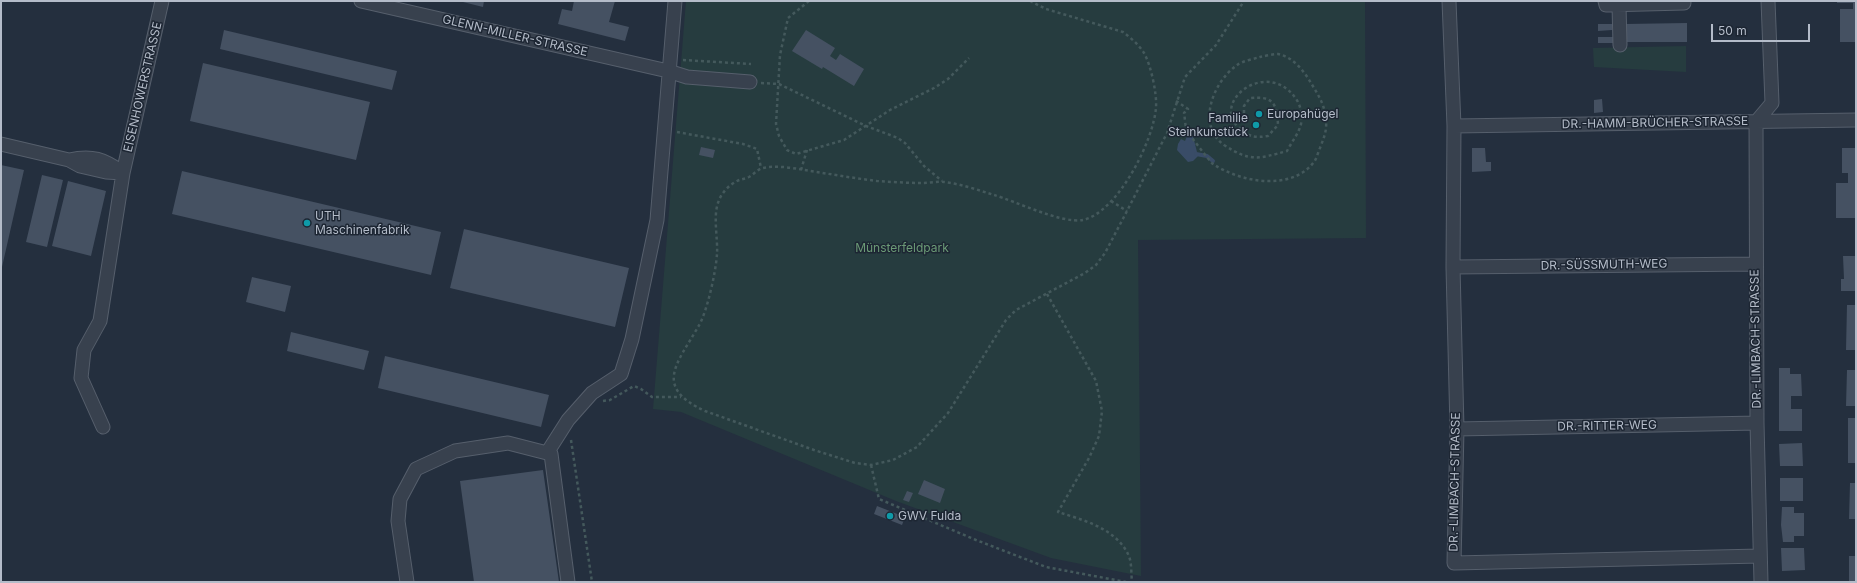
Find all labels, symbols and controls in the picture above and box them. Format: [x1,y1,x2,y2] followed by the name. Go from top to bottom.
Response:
[441,12,589,60] street label: GLENN-MILLER-STRASSE
[1713,16,1812,42] scale bar
[121,20,165,154] street label: EISENHOWERSTRASSE
[1718,23,1747,38] text: 50 m
[1267,107,1338,121] place label: Europahügel
[1254,109,1264,119] marker: Europahügel
[1168,111,1248,139] place label: Familie Steinkunstück
[1562,114,1748,132] street label: DR.-HAMM-BRÜCHER-STRASSE
[1251,120,1261,130] marker: Familie Steinkunstück
[315,209,409,237] place label: UTH Maschinenfabrik
[302,218,312,228] marker: UTH Maschinenfabrik
[855,241,949,255] park label: Münsterfeldpark
[1541,257,1667,273] street label: DR.-SÜSSMUTH-WEG
[1748,269,1764,409] street label: DR.-LIMBACH-STRASSE
[1447,412,1463,552] street label: DR.-LIMBACH-STRASSE
[1557,418,1657,434] street label: DR.-RITTER-WEG
[898,509,961,523] place label: GWV Fulda
[885,511,895,521] marker: GWV Fulda

